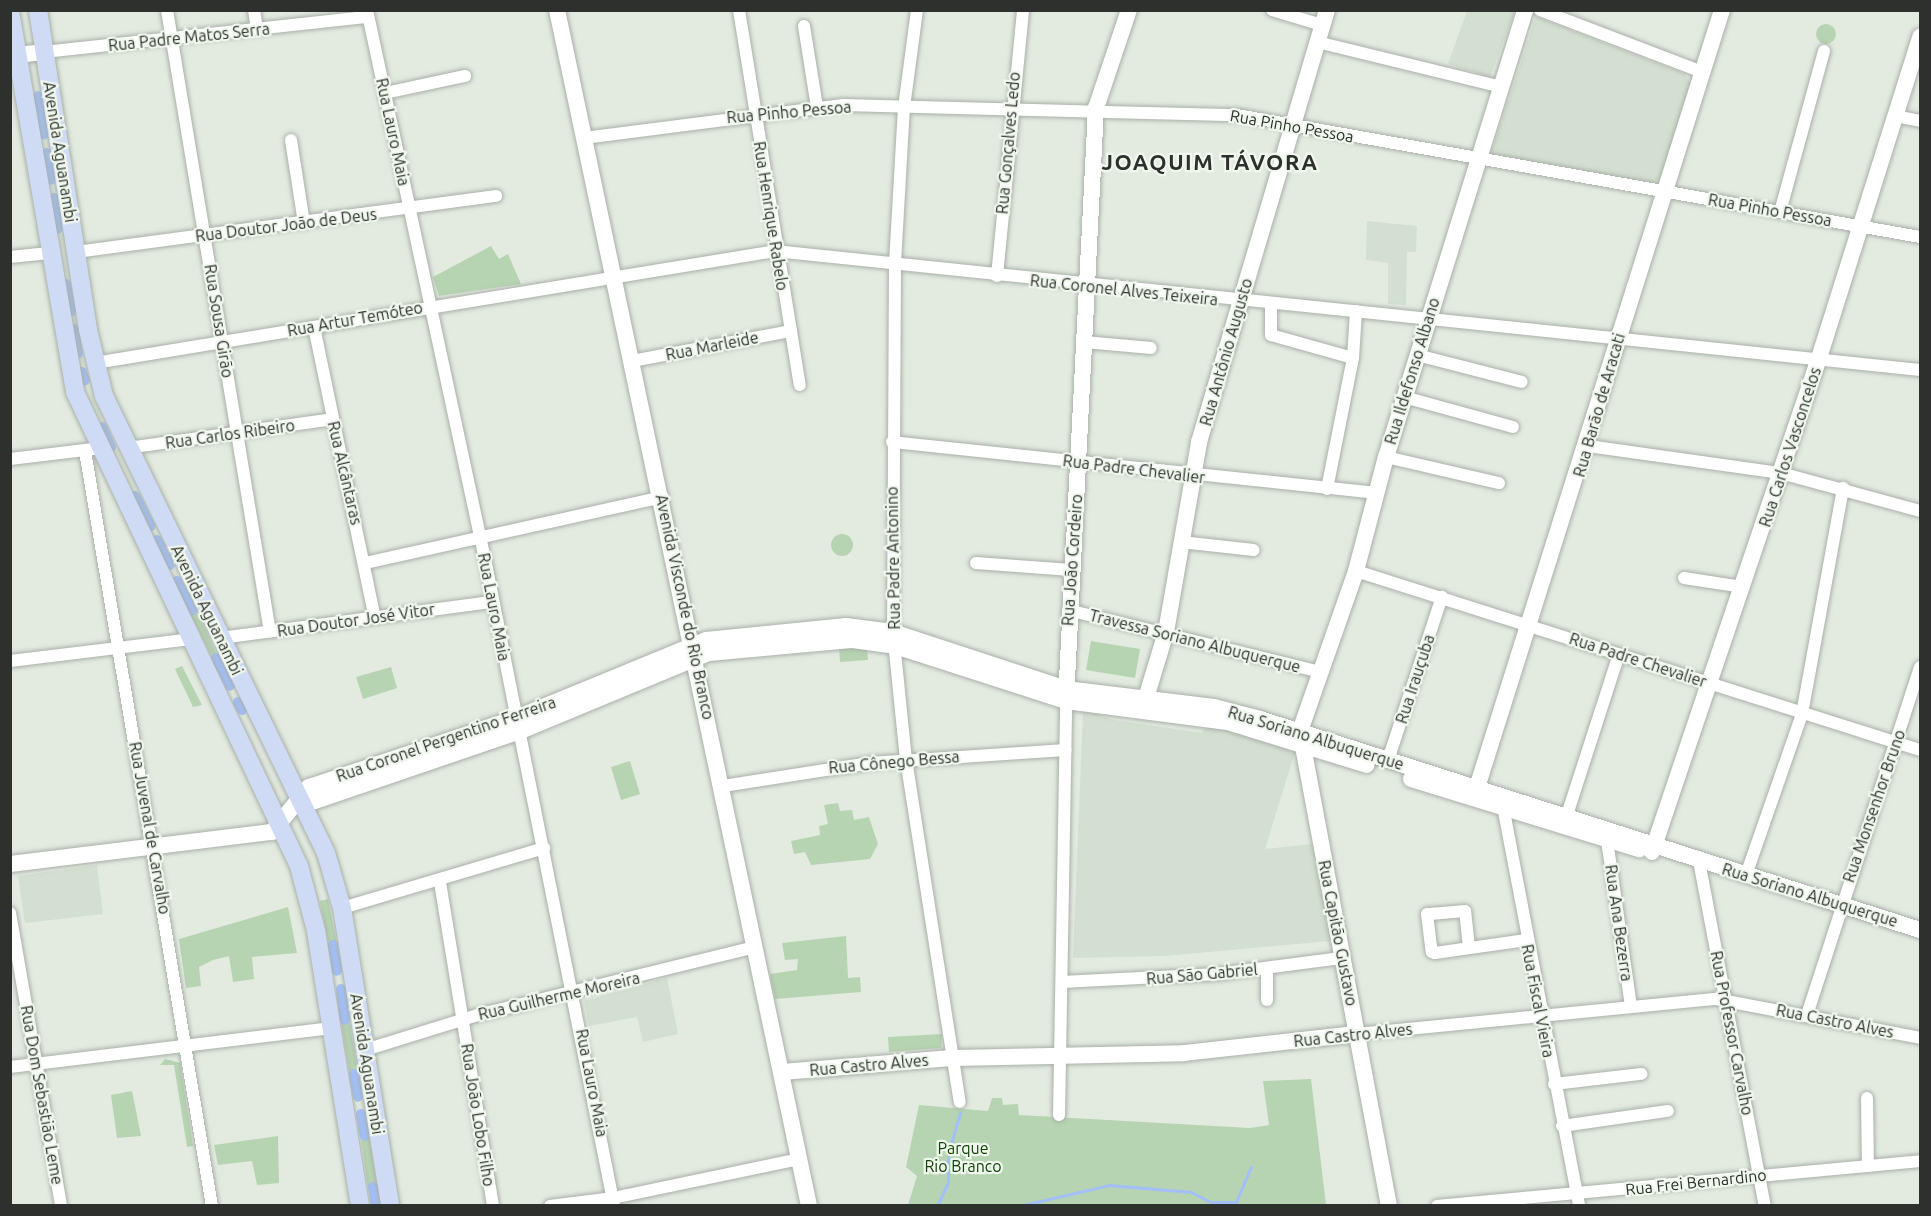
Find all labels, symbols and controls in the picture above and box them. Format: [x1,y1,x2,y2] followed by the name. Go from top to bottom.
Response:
[107,19,271,55] street label: Rua Padre Matos Serra
[992,71,1024,215] street label: Rua Gonçalves Ledo
[372,76,414,188] street label: Rua Lauro Maia
[39,80,81,224] street label: Avenida Aguanambi
[726,97,852,127] street label: Rua Pinho Pessoa
[1229,106,1355,146] street label: Rua Pinho Pessoa
[750,140,792,292] street label: Rua Henrique Rabelo
[1102,149,1318,175] district label: JOAQUIM TÁVORA
[1707,190,1833,230] street label: Rua Pinho Pessoa
[194,204,378,246] street label: Rua Doutor João de Deus
[201,263,237,379] street label: Rua Sousa Girão
[1029,271,1219,309] street label: Rua Coronel Alves Teixeira
[1196,276,1256,428] street label: Rua Antônio Augusto
[1380,295,1444,447] street label: Rua Ildefonso Albano
[286,298,424,340] street label: Rua Artur Temóteo
[664,328,760,364] street label: Rua Marleide
[1569,331,1629,479] street label: Rua Barão de Aracati
[1755,365,1825,529] street label: Rua Carlos Vasconcelos
[164,415,296,453] street label: Rua Carlos Ribeiro
[324,419,366,527] street label: Rua Alcântaras
[1062,451,1206,487] street label: Rua Padre Chevalier
[882,486,904,630] street label: Rua Padre Antonino
[652,493,718,721] street label: Avenida Visconde do Rio Branco
[1058,493,1086,627] street label: Rua João Cordeiro
[167,542,247,678] street label: Avenida Aguanambi
[474,551,514,663] street label: Rua Lauro Maia
[276,599,436,641] street label: Rua Doutor José Vitor
[1087,605,1303,677] street label: Travessa Soriano Albuquerque
[1567,629,1709,691] street label: Rua Padre Chevalier
[1392,632,1438,726] street label: Rua Irauçuba
[334,692,558,786] street label: Rua Coronel Pergentino Ferreira
[1226,702,1406,774] street label: Rua Soriano Albuquerque
[1839,727,1909,885] street label: Rua Monsenhor Bruno
[125,740,175,916] street label: Rua Juvenal de Carvalho
[828,747,960,777] street label: Rua Cônego Bessa
[1314,858,1362,1008] street label: Rua Capitão Gustavo
[1720,859,1900,931] street label: Rua Soriano Albuquerque
[1601,863,1637,983] street label: Rua Ana Bezerra
[1518,943,1558,1059] street label: Rua Fiscal Vieira
[1707,949,1757,1117] street label: Rua Professor Carvalho
[1145,960,1259,988] street label: Rua São Gabriel
[476,968,642,1024] street label: Rua Guilherme Moreira
[346,992,388,1136] street label: Avenida Aguanambi
[1775,1000,1895,1042] street label: Rua Castro Alves
[17,1004,67,1186] street label: Rua Dom Sebastião Leme
[1293,1019,1413,1051] street label: Rua Castro Alves
[572,1027,612,1139] street label: Rua Lauro Maia
[457,1042,499,1188] street label: Rua João Lobo Filho
[809,1050,929,1080] street label: Rua Castro Alves
[924,1138,1002,1176] park label: Parque Rio Branco
[1624,1165,1768,1199] street label: Rua Frei Bernardino

